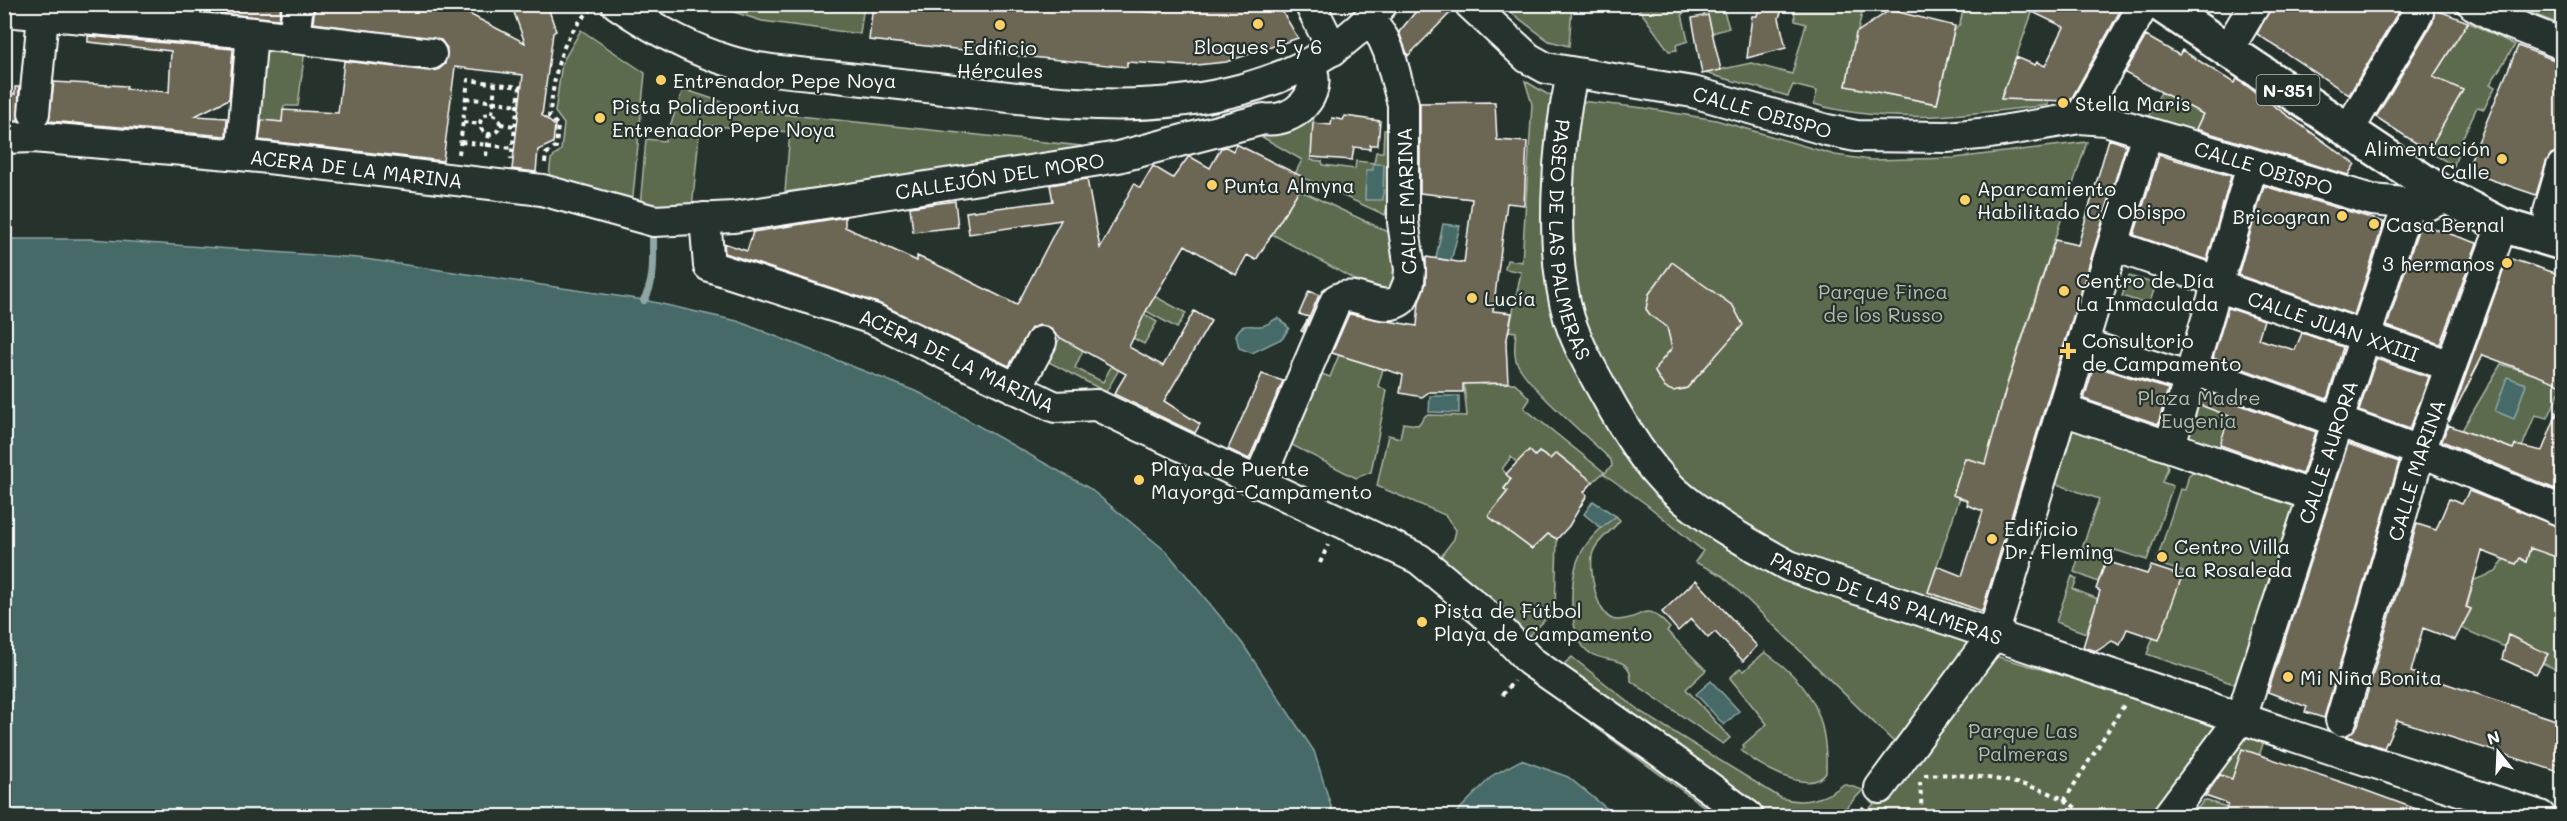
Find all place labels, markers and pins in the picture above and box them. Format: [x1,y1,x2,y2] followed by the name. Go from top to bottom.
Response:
[1251,17,1265,31] marker: Bloques 5 y 6
[993,18,1007,32] marker: Edificio Hércules
[1194,33,1322,59] place label: Bloques 5 y 6
[957,34,1043,83] place label: Edificio Hércules
[673,67,897,93] place label: Entrenador Pepe Noya
[654,73,668,87] marker: Entrenador Pepe Noya
[2075,90,2191,116] place label: Stella Maris
[612,93,836,142] place label: Pista Polideportiva Entrenador Pepe Noya
[2056,96,2070,110] marker: Stella Maris
[593,111,607,125] marker: Pista Polideportiva Entrenador Pepe Noya
[2364,135,2490,184] place label: Alimentación Calle
[2495,152,2509,166] marker: Alimentación Calle
[1224,172,1355,198] place label: Punta Almyna
[1977,175,2186,224] place label: Aparcamiento Habilitado C/ Obispo
[1205,178,1219,192] marker: Punta Almyna
[1958,193,1972,207] marker: Aparcamiento Habilitado C/ Obispo
[2233,203,2330,229] place label: Bricogran
[2335,209,2349,223] marker: Bricogran
[2386,211,2505,237] place label: Casa Bernal
[2367,217,2381,231] marker: Casa Bernal
[2382,250,2495,276] place label: 3 hermanos
[2500,256,2514,270] marker: 3 hermanos
[2076,267,2219,316] place label: Centro de Día La Inmaculada
[2057,284,2071,298] marker: Centro de Día La Inmaculada
[1484,285,1536,311] place label: Lucía
[1465,291,1479,305] marker: Lucía
[2082,327,2241,376] place label: Consultorio de Campamento
[2059,342,2077,360] marker: Consultorio de Campamento
[1151,455,1372,504] place label: Playa de Puente Mayorga-Campamento
[1132,473,1146,487] marker: Playa de Puente Mayorga-Campamento
[2004,515,2113,564] place label: Edificio Dr. Fleming
[1985,532,1999,546] marker: Edificio Dr. Fleming
[2174,533,2293,582] place label: Centro Villa La Rosaleda
[2155,550,2169,564] marker: Centro Villa La Rosaleda
[1434,597,1652,646] place label: Pista de Fútbol Playa de Campamento
[1415,615,1429,629] marker: Pista de Fútbol Playa de Campamento
[2300,664,2442,690] place label: Mi Niña Bonita
[2281,670,2295,684] marker: Mi Niña Bonita

